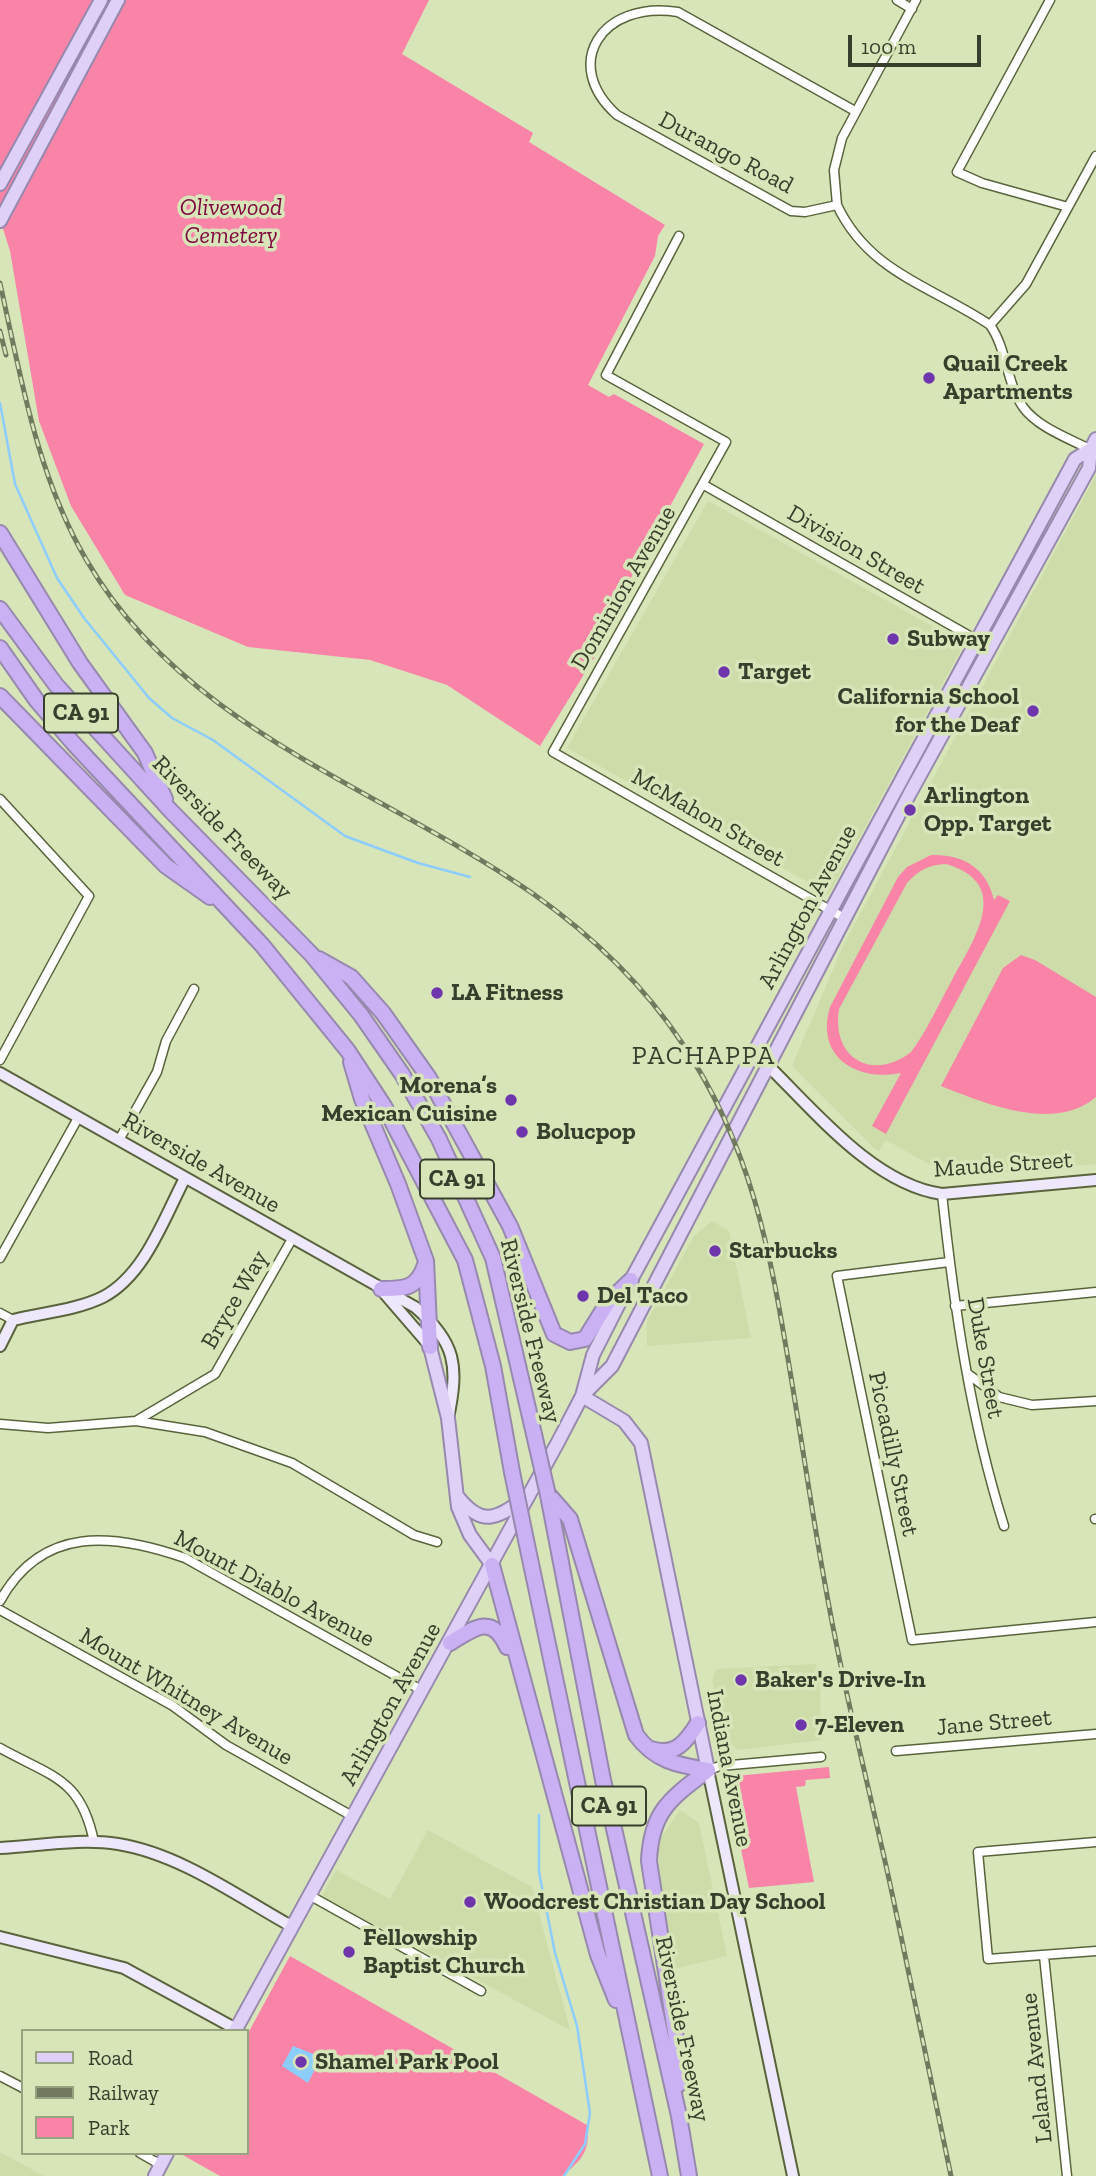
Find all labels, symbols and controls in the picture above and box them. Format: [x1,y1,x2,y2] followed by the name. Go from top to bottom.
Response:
[851,21,984,65] scale bar
[861,34,916,59] text: 100 m
[654,105,798,201] street label: Durango Road
[180,194,282,250] park label: Olivewood Cemetery
[943,350,1073,406] place label: Quail Creek Apartments
[921,370,937,386] marker: Quail Creek Apartments
[782,499,930,601] street label: Division Street
[565,501,683,675] street label: Dominion Avenue
[907,625,990,653] place label: Subway
[885,631,901,647] marker: Subway
[738,658,811,686] place label: Target
[716,664,732,680] marker: Target
[838,683,1019,739] place label: California School for the Deaf
[44,694,118,733] road number: CA 91
[1025,703,1041,719] marker: California School for the Deaf
[146,750,298,906] street label: Riverside Freeway
[626,763,790,873] street label: McMahon Street
[924,782,1051,838] place label: Arlington Opp. Target
[902,802,918,818] marker: Arlington Opp. Target
[753,820,863,994] street label: Arlington Avenue
[451,979,564,1007] place label: LA Fitness
[429,985,445,1001] marker: LA Fitness
[633,1041,775,1073] district label: PACHAPPA
[321,1072,497,1128] place label: Morena’s Mexican Cuisine
[503,1092,519,1108] marker: Morena’s Mexican Cuisine
[117,1106,285,1220] street label: Riverside Avenue
[536,1118,636,1146] place label: Bolucpop
[514,1124,530,1140] marker: Bolucpop
[933,1146,1073,1184] street label: Maude Street
[420,1160,494,1198] road number: CA 91
[493,1236,567,1426] street label: Riverside Freeway
[729,1237,838,1265] place label: Starbucks
[707,1243,723,1259] marker: Starbucks
[195,1246,275,1354] street label: Bryce Way
[597,1282,688,1310] place label: Del Taco
[575,1288,591,1304] marker: Del Taco
[960,1295,1010,1421] street label: Duke Street
[861,1369,925,1539] street label: Piccadilly Street
[169,1524,379,1654] street label: Mount Diablo Avenue
[334,1617,448,1791] street label: Arlington Avenue
[74,1622,298,1772] street label: Mount Whitney Avenue
[755,1666,926,1694] place label: Baker's Drive-In
[733,1672,749,1688] marker: Baker's Drive-In
[700,1687,758,1849] street label: Indiana Avenue
[935,1704,1053,1742] street label: Jane Street
[815,1711,904,1739] place label: 7-Eleven
[793,1717,809,1733] marker: 7-Eleven
[572,1786,646,1826] road number: CA 91
[484,1888,826,1916] place label: Woodcrest Christian Day School
[462,1894,478,1910] marker: Woodcrest Christian Day School
[363,1924,525,1980] place label: Fellowship Baptist Church
[648,1934,716,2124] street label: Riverside Freeway
[341,1944,357,1960] marker: Fellowship Baptist Church
[1015,1992,1059,2144] street label: Leland Avenue
[21,2029,248,2155] legend
[88,2045,133,2070] text: Road
[315,2048,499,2076] place label: Shamel Park Pool
[293,2054,309,2070] marker: Shamel Park Pool
[88,2080,159,2105] text: Railway
[88,2115,130,2140] text: Park

